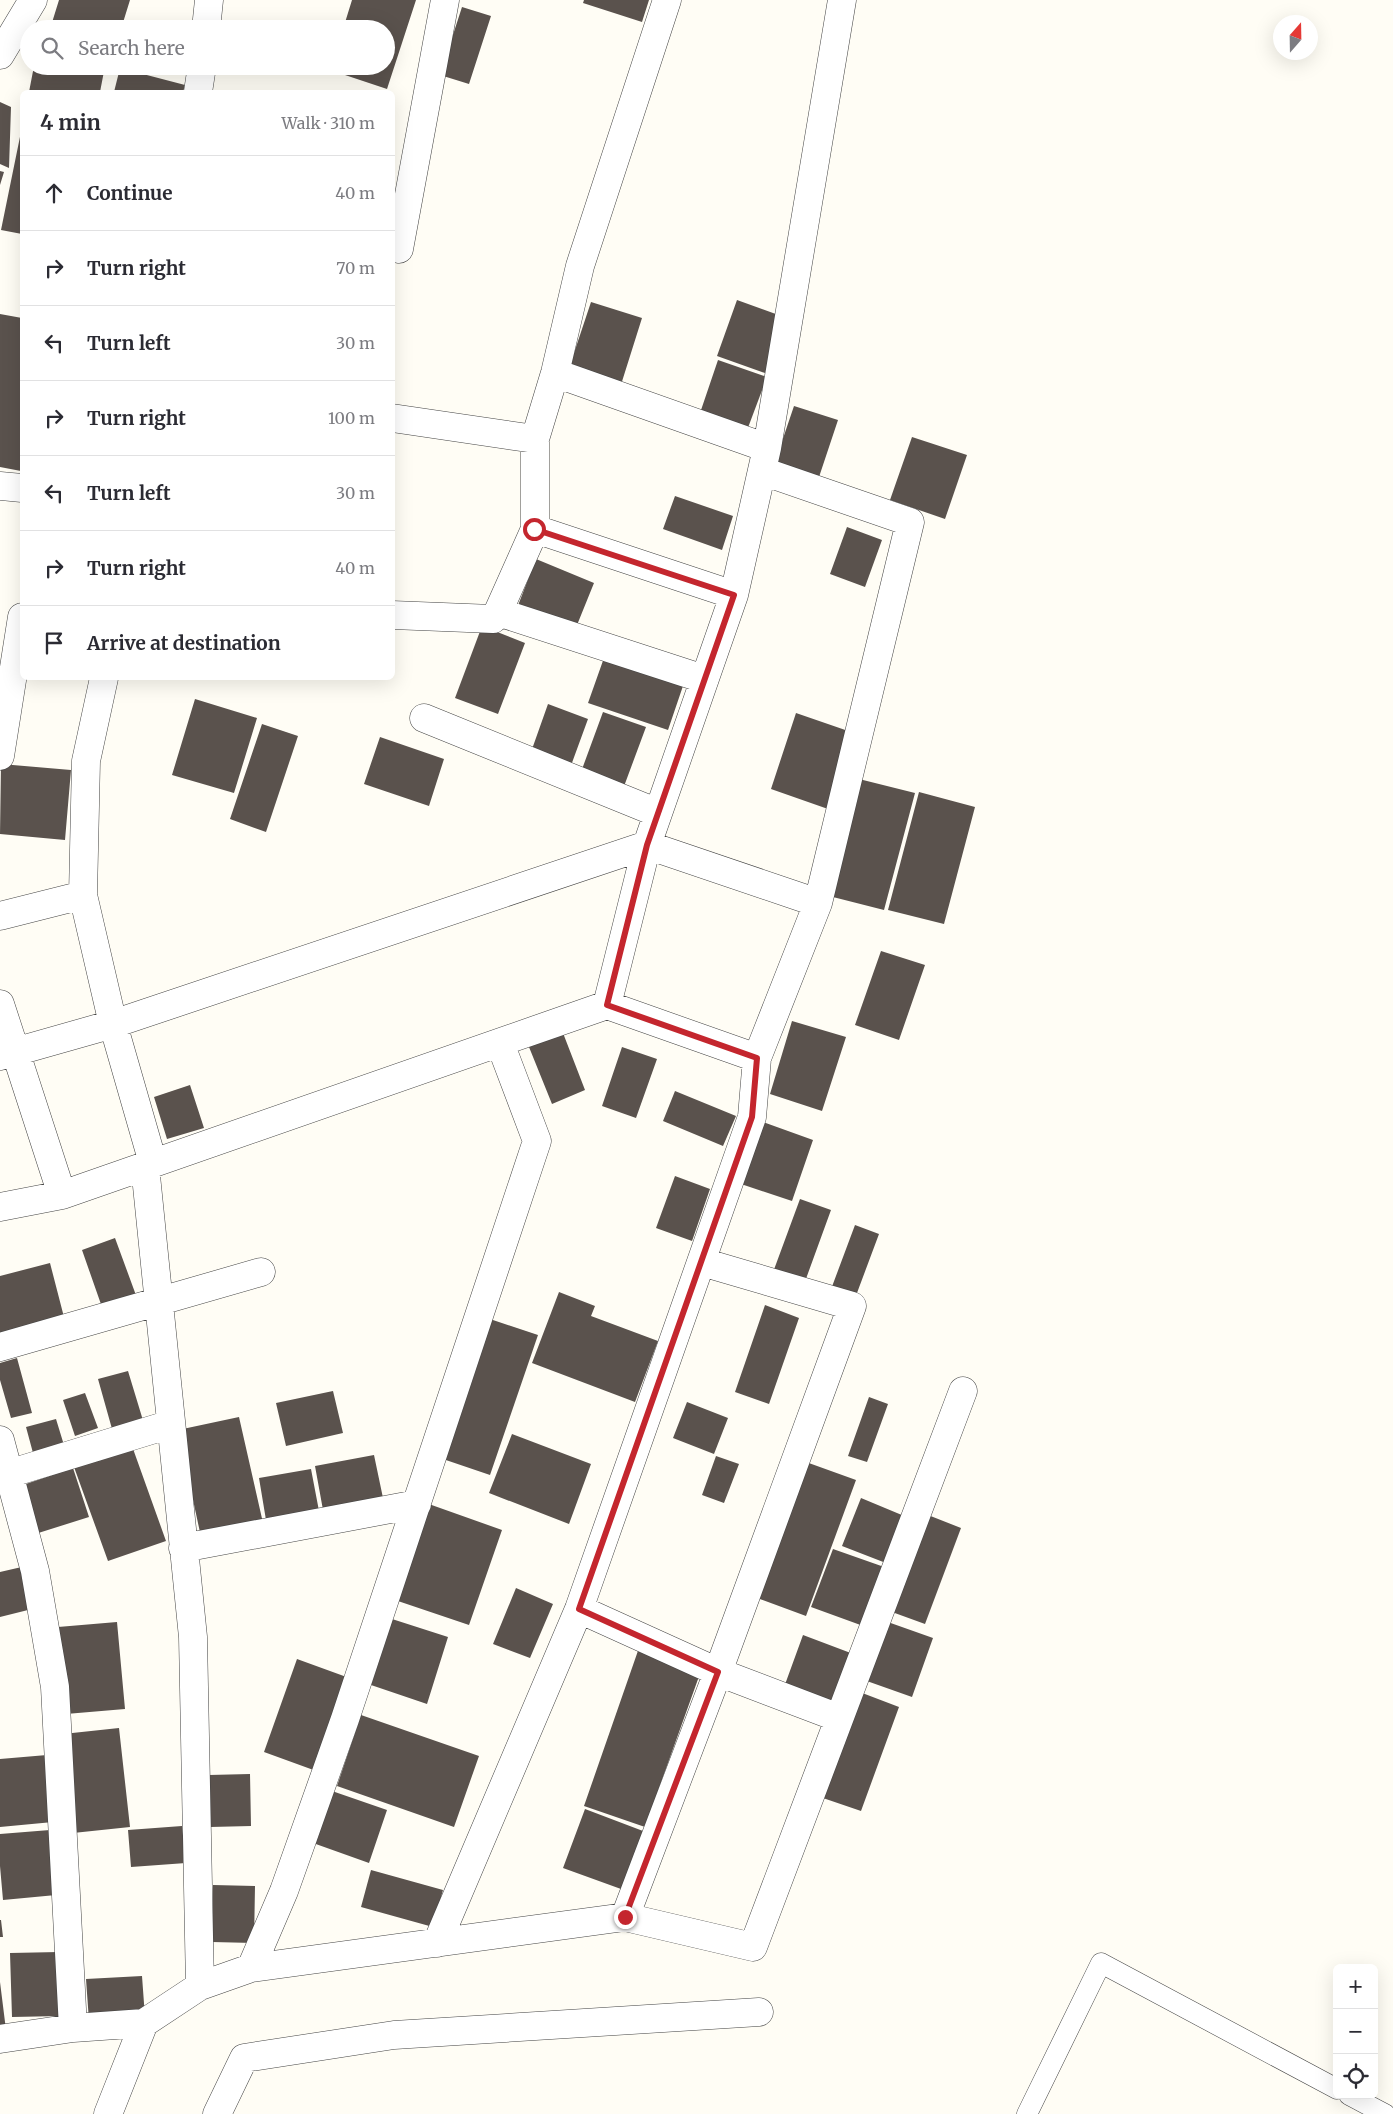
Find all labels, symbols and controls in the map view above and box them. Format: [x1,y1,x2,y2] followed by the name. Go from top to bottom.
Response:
[1273,15,1318,60] north arrow
[20,20,395,75] search box
[38,34,66,62] icon: search
[78,36,185,60] text: Search here
[40,109,101,136] text: 4 min
[282,113,375,133] text: Walk · 310 m
[40,179,68,207] icon: ahead
[87,181,173,205] text: Continue
[335,183,375,203] text: 40 m
[40,254,68,282] icon: right
[87,256,186,280] text: Turn right
[336,258,375,278] text: 70 m
[40,329,68,357] icon: left
[87,331,171,355] text: Turn left
[336,333,375,353] text: 30 m
[40,404,68,432] icon: right
[87,406,186,430] text: Turn right
[328,408,375,428] text: 100 m
[40,479,68,507] icon: left
[87,481,171,505] text: Turn left
[336,483,375,503] text: 30 m
[523,518,546,541] route start
[40,554,68,582] icon: right
[87,556,186,580] text: Turn right
[335,558,375,578] text: 40 m
[40,629,68,657] icon: arrive
[87,631,281,655] text: Arrive at destination
[614,1906,637,1929] route end
[1333,1964,1378,2099] map controls
[1333,1964,1378,2009] button: +
[1333,2009,1378,2054] button: −
[1333,2054,1378,2099] button: locate

